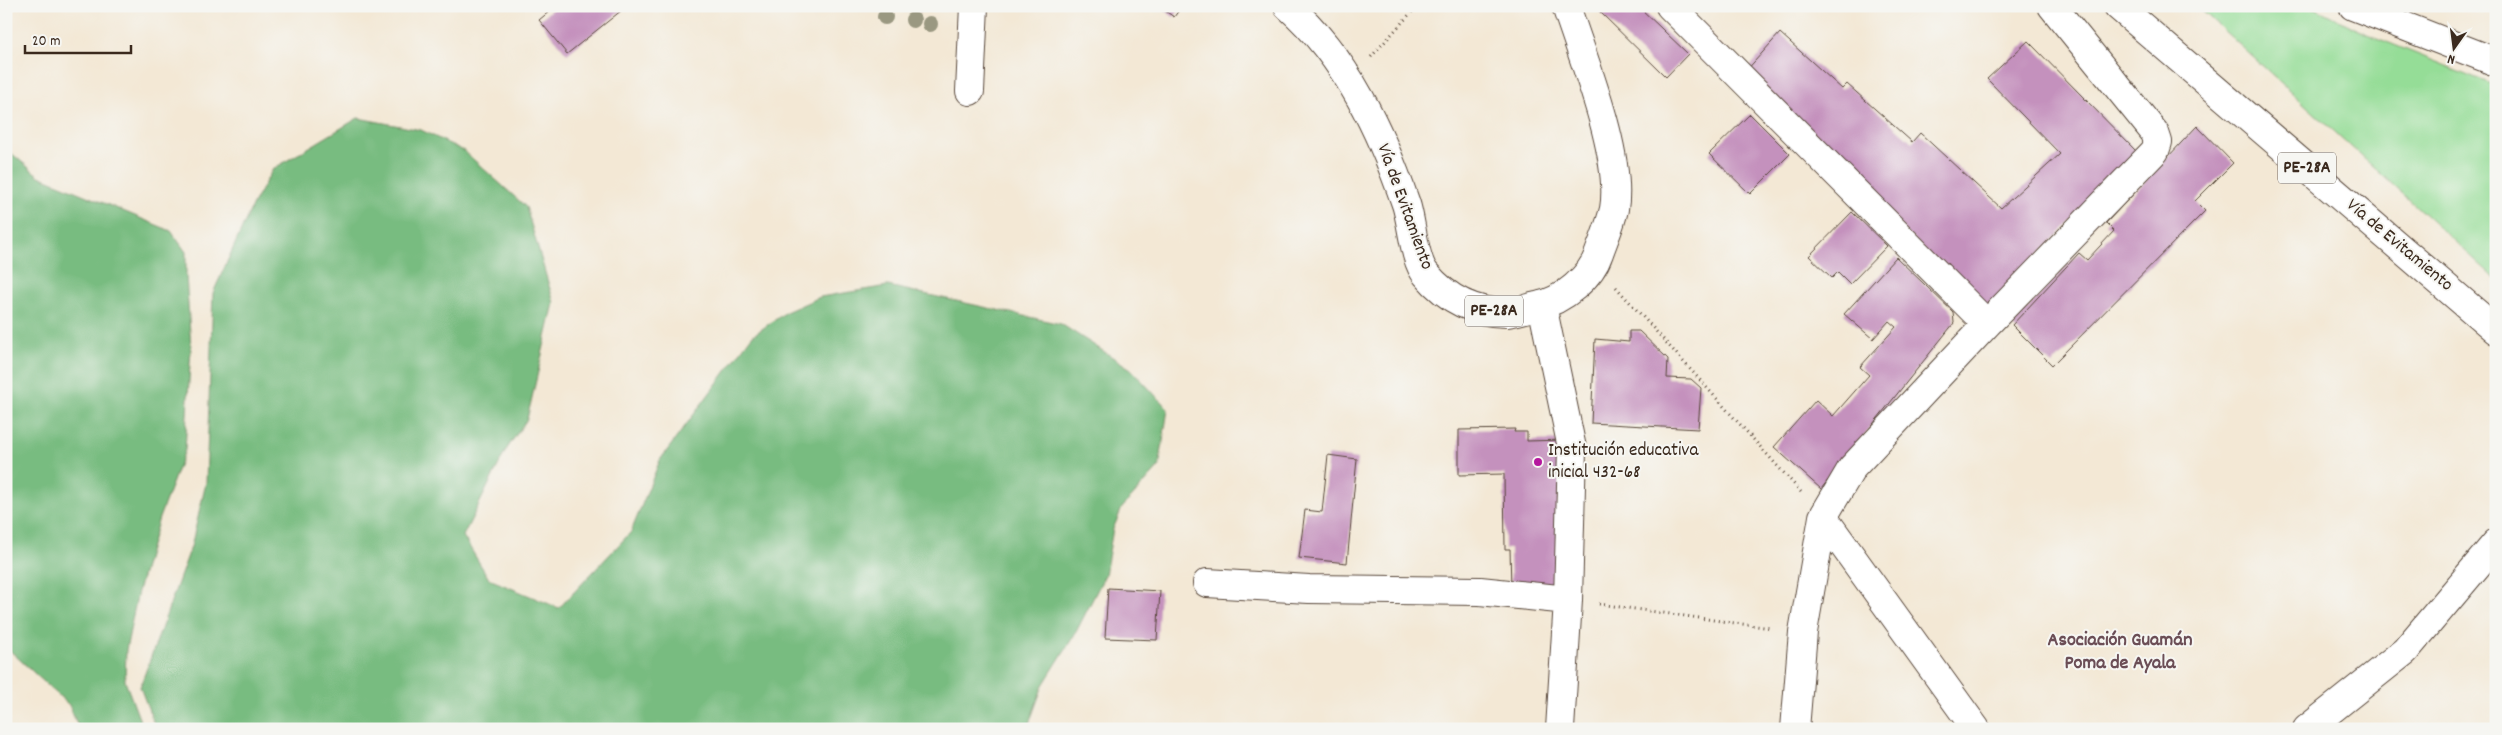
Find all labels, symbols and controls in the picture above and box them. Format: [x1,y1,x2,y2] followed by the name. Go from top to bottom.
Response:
[25,22,131,54] scale bar
[2430,22,2480,72] north arrow
[32,31,60,53] text: 20 m
[2445,48,2457,69] text: N
[1369,140,1439,274] street label: Vía de Evitamiento
[2278,152,2336,184] road number: PE-28A
[2340,193,2458,299] street label: Vía de Evitamiento
[1465,296,1523,326] road number: PE-28A
[1548,438,1699,487] place label: Institución educativa inicial 432-68
[1532,456,1544,468] marker: Institución educativa inicial 432-68
[2048,627,2192,678] district label: Asociación Guamán Poma de Ayala

